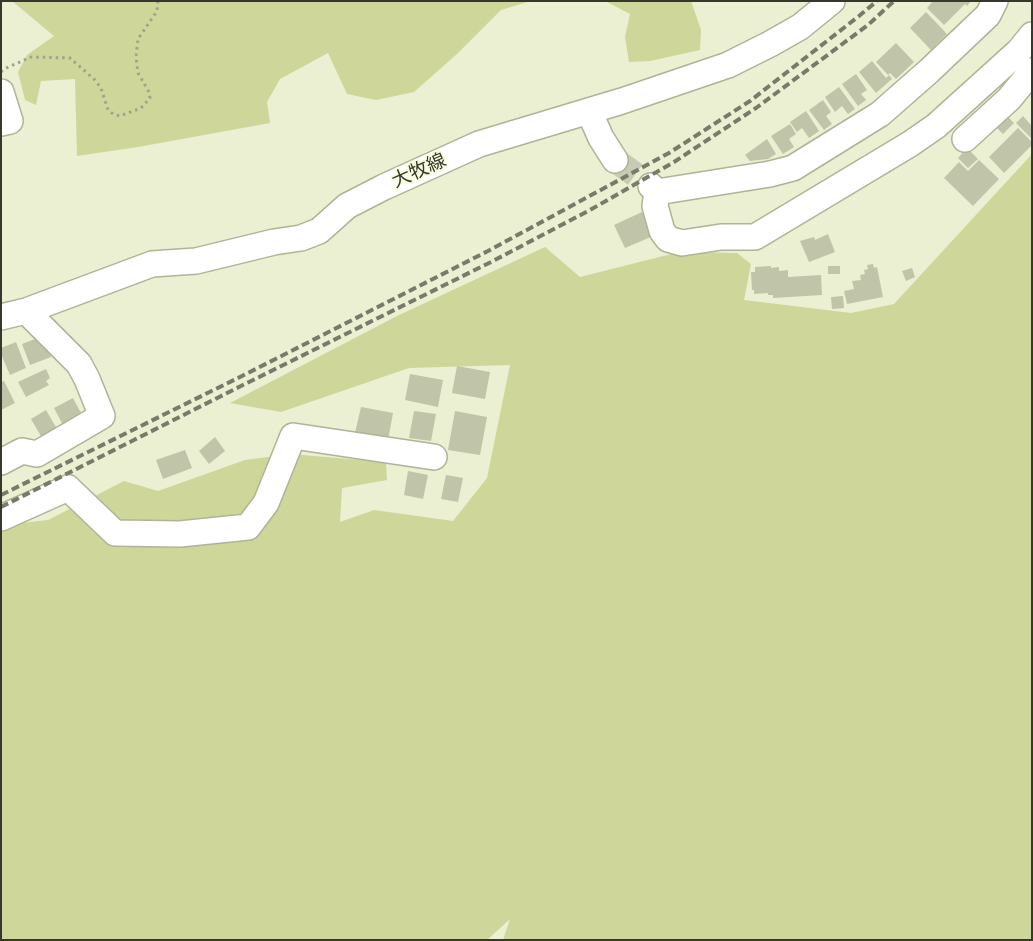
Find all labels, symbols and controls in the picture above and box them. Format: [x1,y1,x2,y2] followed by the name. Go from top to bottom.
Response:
[388,149,450,193] street label: 大牧線

